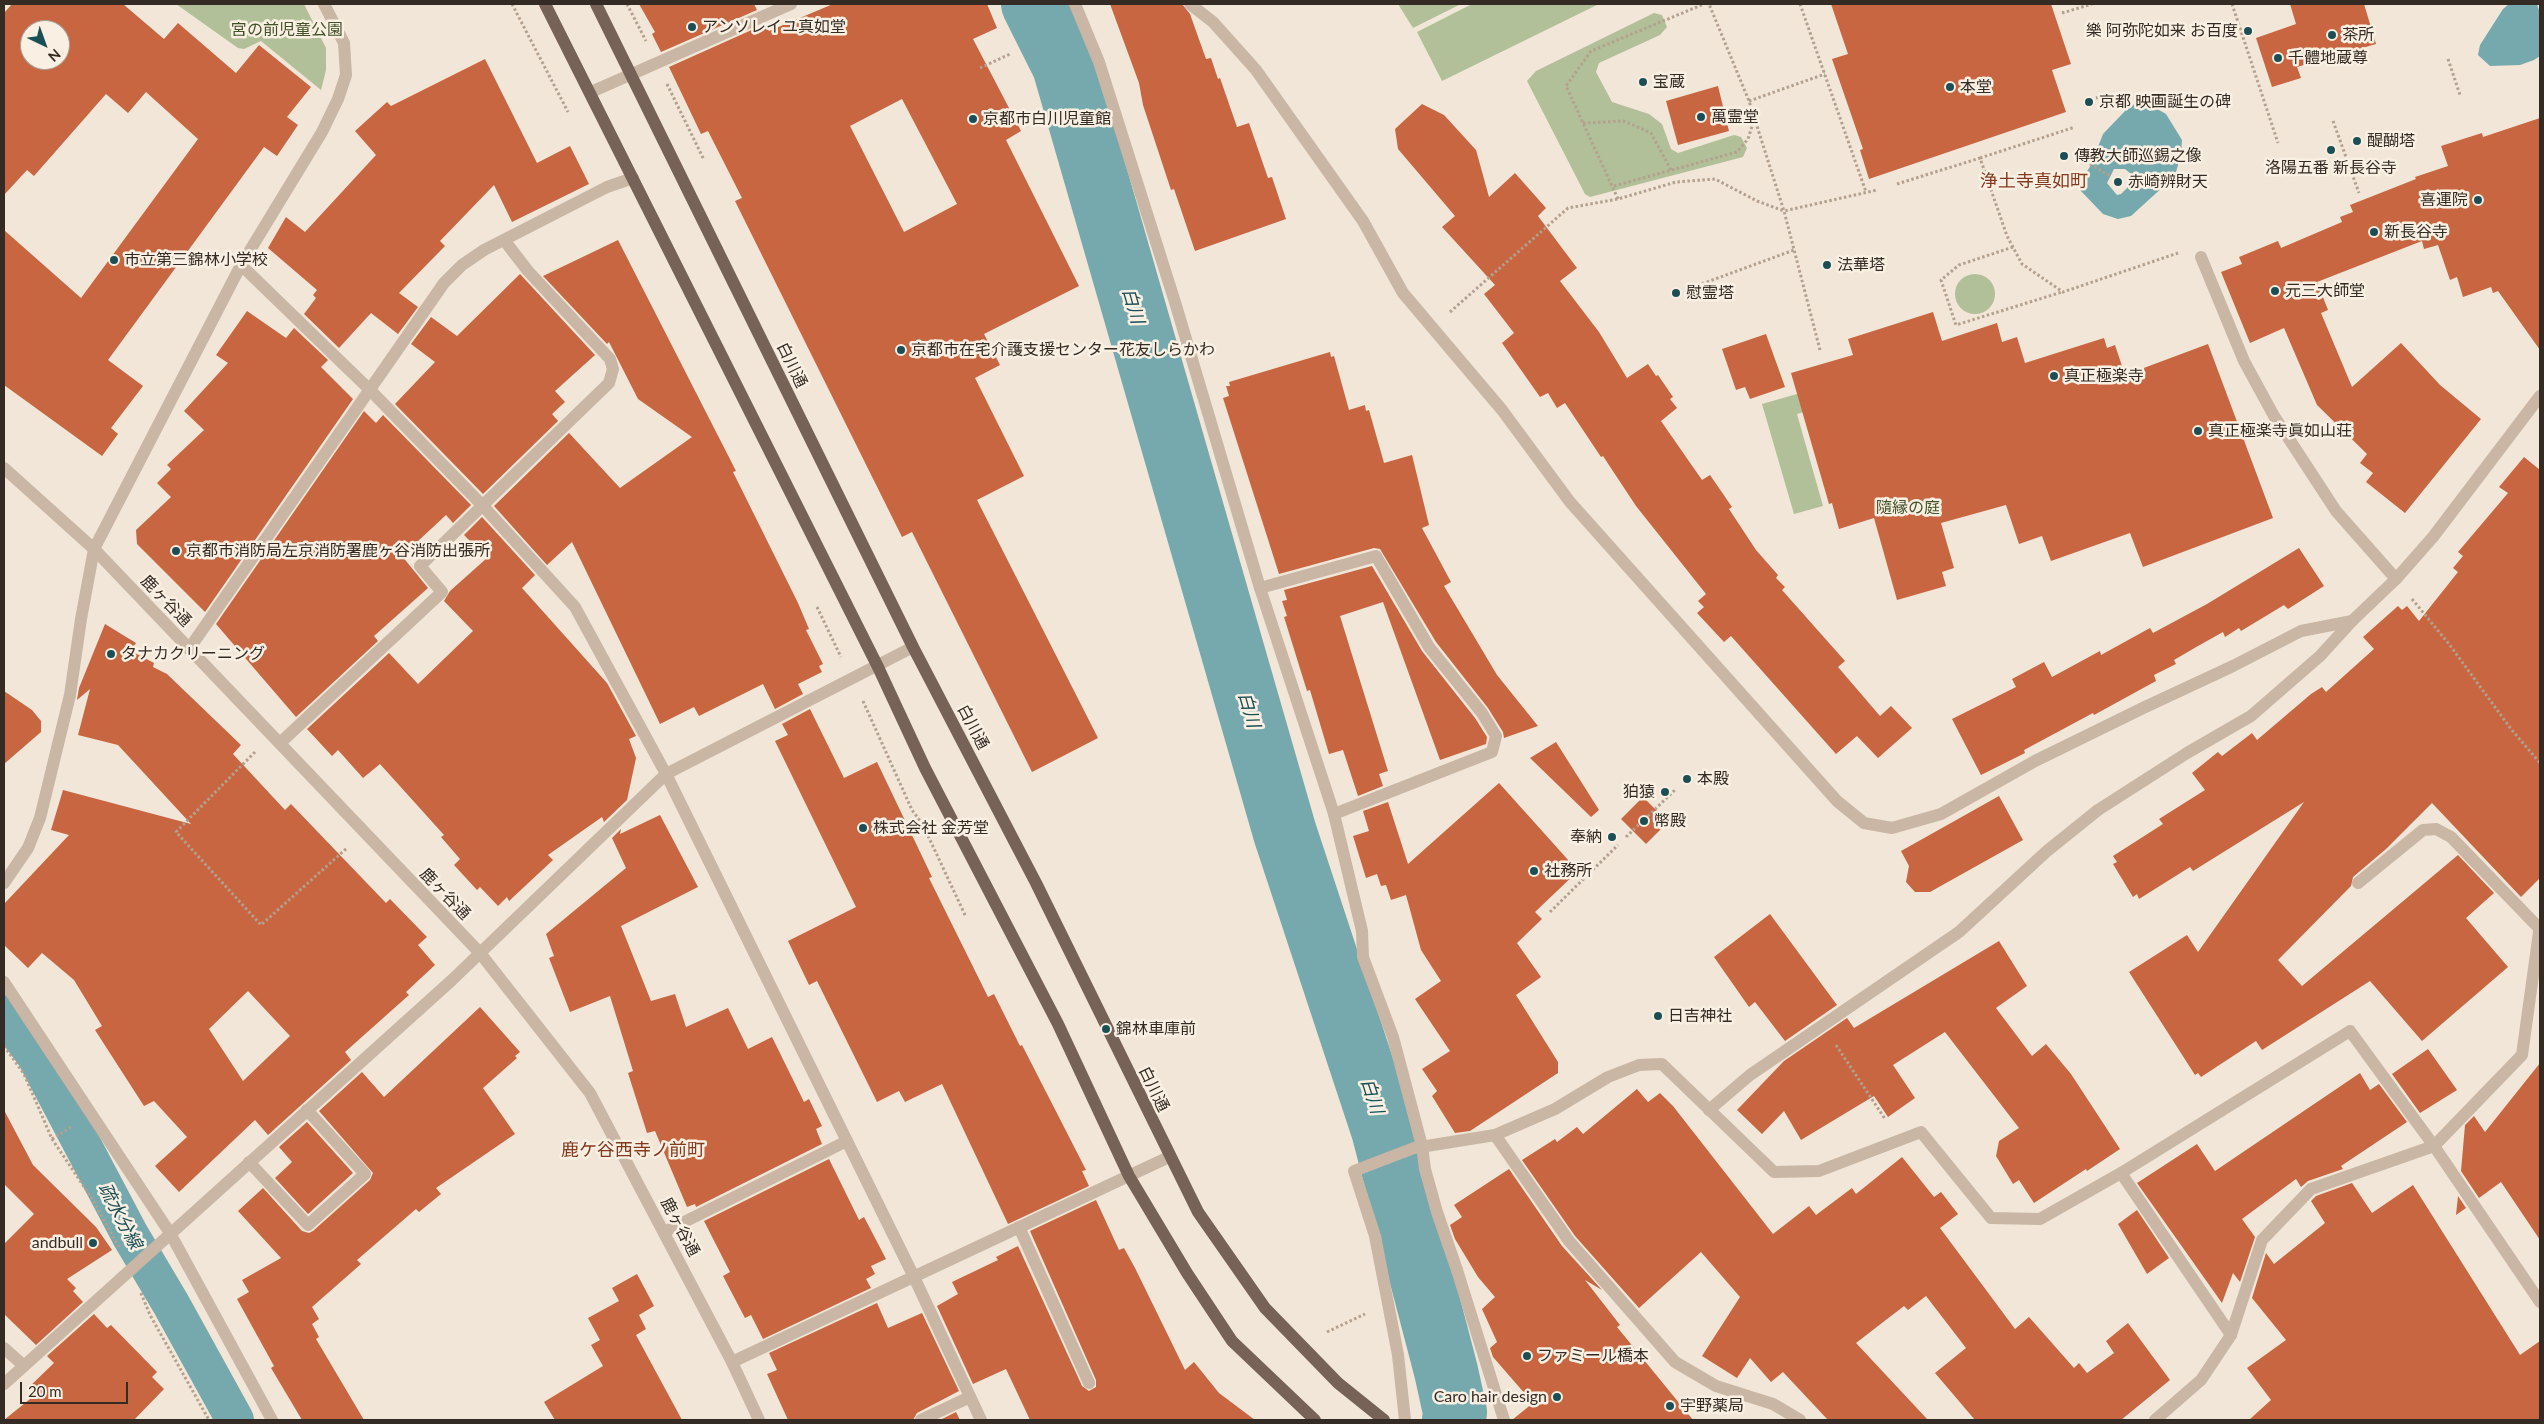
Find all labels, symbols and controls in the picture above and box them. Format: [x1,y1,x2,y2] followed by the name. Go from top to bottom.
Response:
[702,17,846,37] place label: アンソレイユ真如堂
[20,20,70,70] north arrow
[231,20,343,40] park label: 宮の前児童公園
[686,21,698,33] marker: アンソレイユ真如堂
[2086,21,2238,41] place label: 樂 阿弥陀如来 お百度
[2242,25,2254,37] marker: 樂 阿弥陀如来 お百度
[2342,25,2374,45] place label: 茶所
[2326,29,2338,41] marker: 茶所
[45,46,64,66] text: N
[2288,48,2368,68] place label: 千體地蔵尊
[2272,52,2284,64] marker: 千體地蔵尊
[1653,72,1685,92] place label: 宝蔵
[1637,76,1649,88] marker: 宝蔵
[1960,77,1992,97] place label: 本堂
[1944,81,1956,93] marker: 本堂
[2099,92,2231,112] place label: 京都 映画誕生の碑
[2083,96,2095,108] marker: 京都 映画誕生の碑
[1711,107,1759,127] place label: 萬霊堂
[983,109,1111,129] place label: 京都市白川児童館
[1695,111,1707,123] marker: 萬霊堂
[967,113,979,125] marker: 京都市白川児童館
[2367,131,2415,151] place label: 醍醐塔
[2351,135,2363,147] marker: 醍醐塔
[2325,144,2337,156] marker: 洛陽五番 新長谷寺
[2074,146,2202,166] place label: 傳教大師巡錫之像
[2058,150,2070,162] marker: 傳教大師巡錫之像
[2265,158,2397,178] place label: 洛陽五番 新長谷寺
[1980,170,2088,192] district label: 浄土寺真如町
[2128,172,2208,192] place label: 赤崎辨財天
[2112,176,2124,188] marker: 赤崎辨財天
[2420,190,2468,210] place label: 喜運院
[2472,194,2484,206] marker: 喜運院
[2384,222,2448,242] place label: 新長谷寺
[2368,226,2380,238] marker: 新長谷寺
[124,250,268,270] place label: 市立第三錦林小学校
[108,254,120,266] marker: 市立第三錦林小学校
[1837,255,1885,275] place label: 法華塔
[1821,259,1833,271] marker: 法華塔
[2285,281,2365,301] place label: 元三大師堂
[1686,283,1734,303] place label: 慰霊塔
[2269,285,2281,297] marker: 元三大師堂
[1118,286,1148,326] water label: 白川
[1670,287,1682,299] marker: 慰霊塔
[773,339,811,391] street label: 白川通
[911,340,1215,360] place label: 京都市在宅介護支援センター花友しらかわ
[895,344,907,356] marker: 京都市在宅介護支援センター花友しらかわ
[2064,366,2144,386] place label: 真正極楽寺
[2048,370,2060,382] marker: 真正極楽寺
[2208,421,2352,441] place label: 真正極楽寺眞如山荘
[2192,425,2204,437] marker: 真正極楽寺眞如山荘
[1876,498,1940,518] park label: 隨縁の庭
[186,541,490,561] place label: 京都市消防局左京消防署鹿ヶ谷消防出張所
[170,545,182,557] marker: 京都市消防局左京消防署鹿ヶ谷消防出張所
[137,571,195,631] street label: 鹿ヶ谷通
[121,644,265,664] place label: タナカクリーニング
[105,648,117,660] marker: タナカクリーニング
[1234,690,1264,730] water label: 白川
[953,701,993,753] street label: 白川通
[1697,769,1729,789] place label: 本殿
[1681,773,1693,785] marker: 本殿
[1623,782,1655,802] place label: 狛猿
[1659,786,1671,798] marker: 狛猿
[1654,811,1686,831] place label: 幣殿
[1638,815,1650,827] marker: 幣殿
[873,818,989,838] place label: 株式会社 金芳堂
[857,822,869,834] marker: 株式会社 金芳堂
[1570,827,1602,847] place label: 奉納
[1606,831,1618,843] marker: 奉納
[1544,861,1592,881] place label: 社務所
[416,864,474,924] street label: 鹿ヶ谷通
[1528,865,1540,877] marker: 社務所
[1668,1006,1732,1026] place label: 日吉神社
[1652,1010,1664,1022] marker: 日吉神社
[1116,1019,1196,1039] place label: 錦林車庫前
[1100,1023,1112,1035] marker: 錦林車庫前
[1135,1063,1173,1115] street label: 白川通
[1356,1076,1388,1116] water label: 白川
[561,1139,705,1161] district label: 鹿ケ谷西寺ノ前町
[94,1179,146,1253] water label: 疏水分線
[657,1194,703,1260] street label: 鹿ヶ谷通
[32,1233,83,1253] place label: andbull
[87,1237,99,1249] marker: andbull
[1537,1346,1649,1366] place label: ファミール橋本
[1521,1350,1533,1362] marker: ファミール橋本
[22,1372,130,1404] scale bar
[28,1382,62,1400] text: 20 m
[1434,1387,1547,1407] place label: Caro hair design
[1551,1391,1563,1403] marker: Caro hair design
[1680,1396,1744,1416] place label: 宇野薬局
[1664,1400,1676,1412] marker: 宇野薬局

